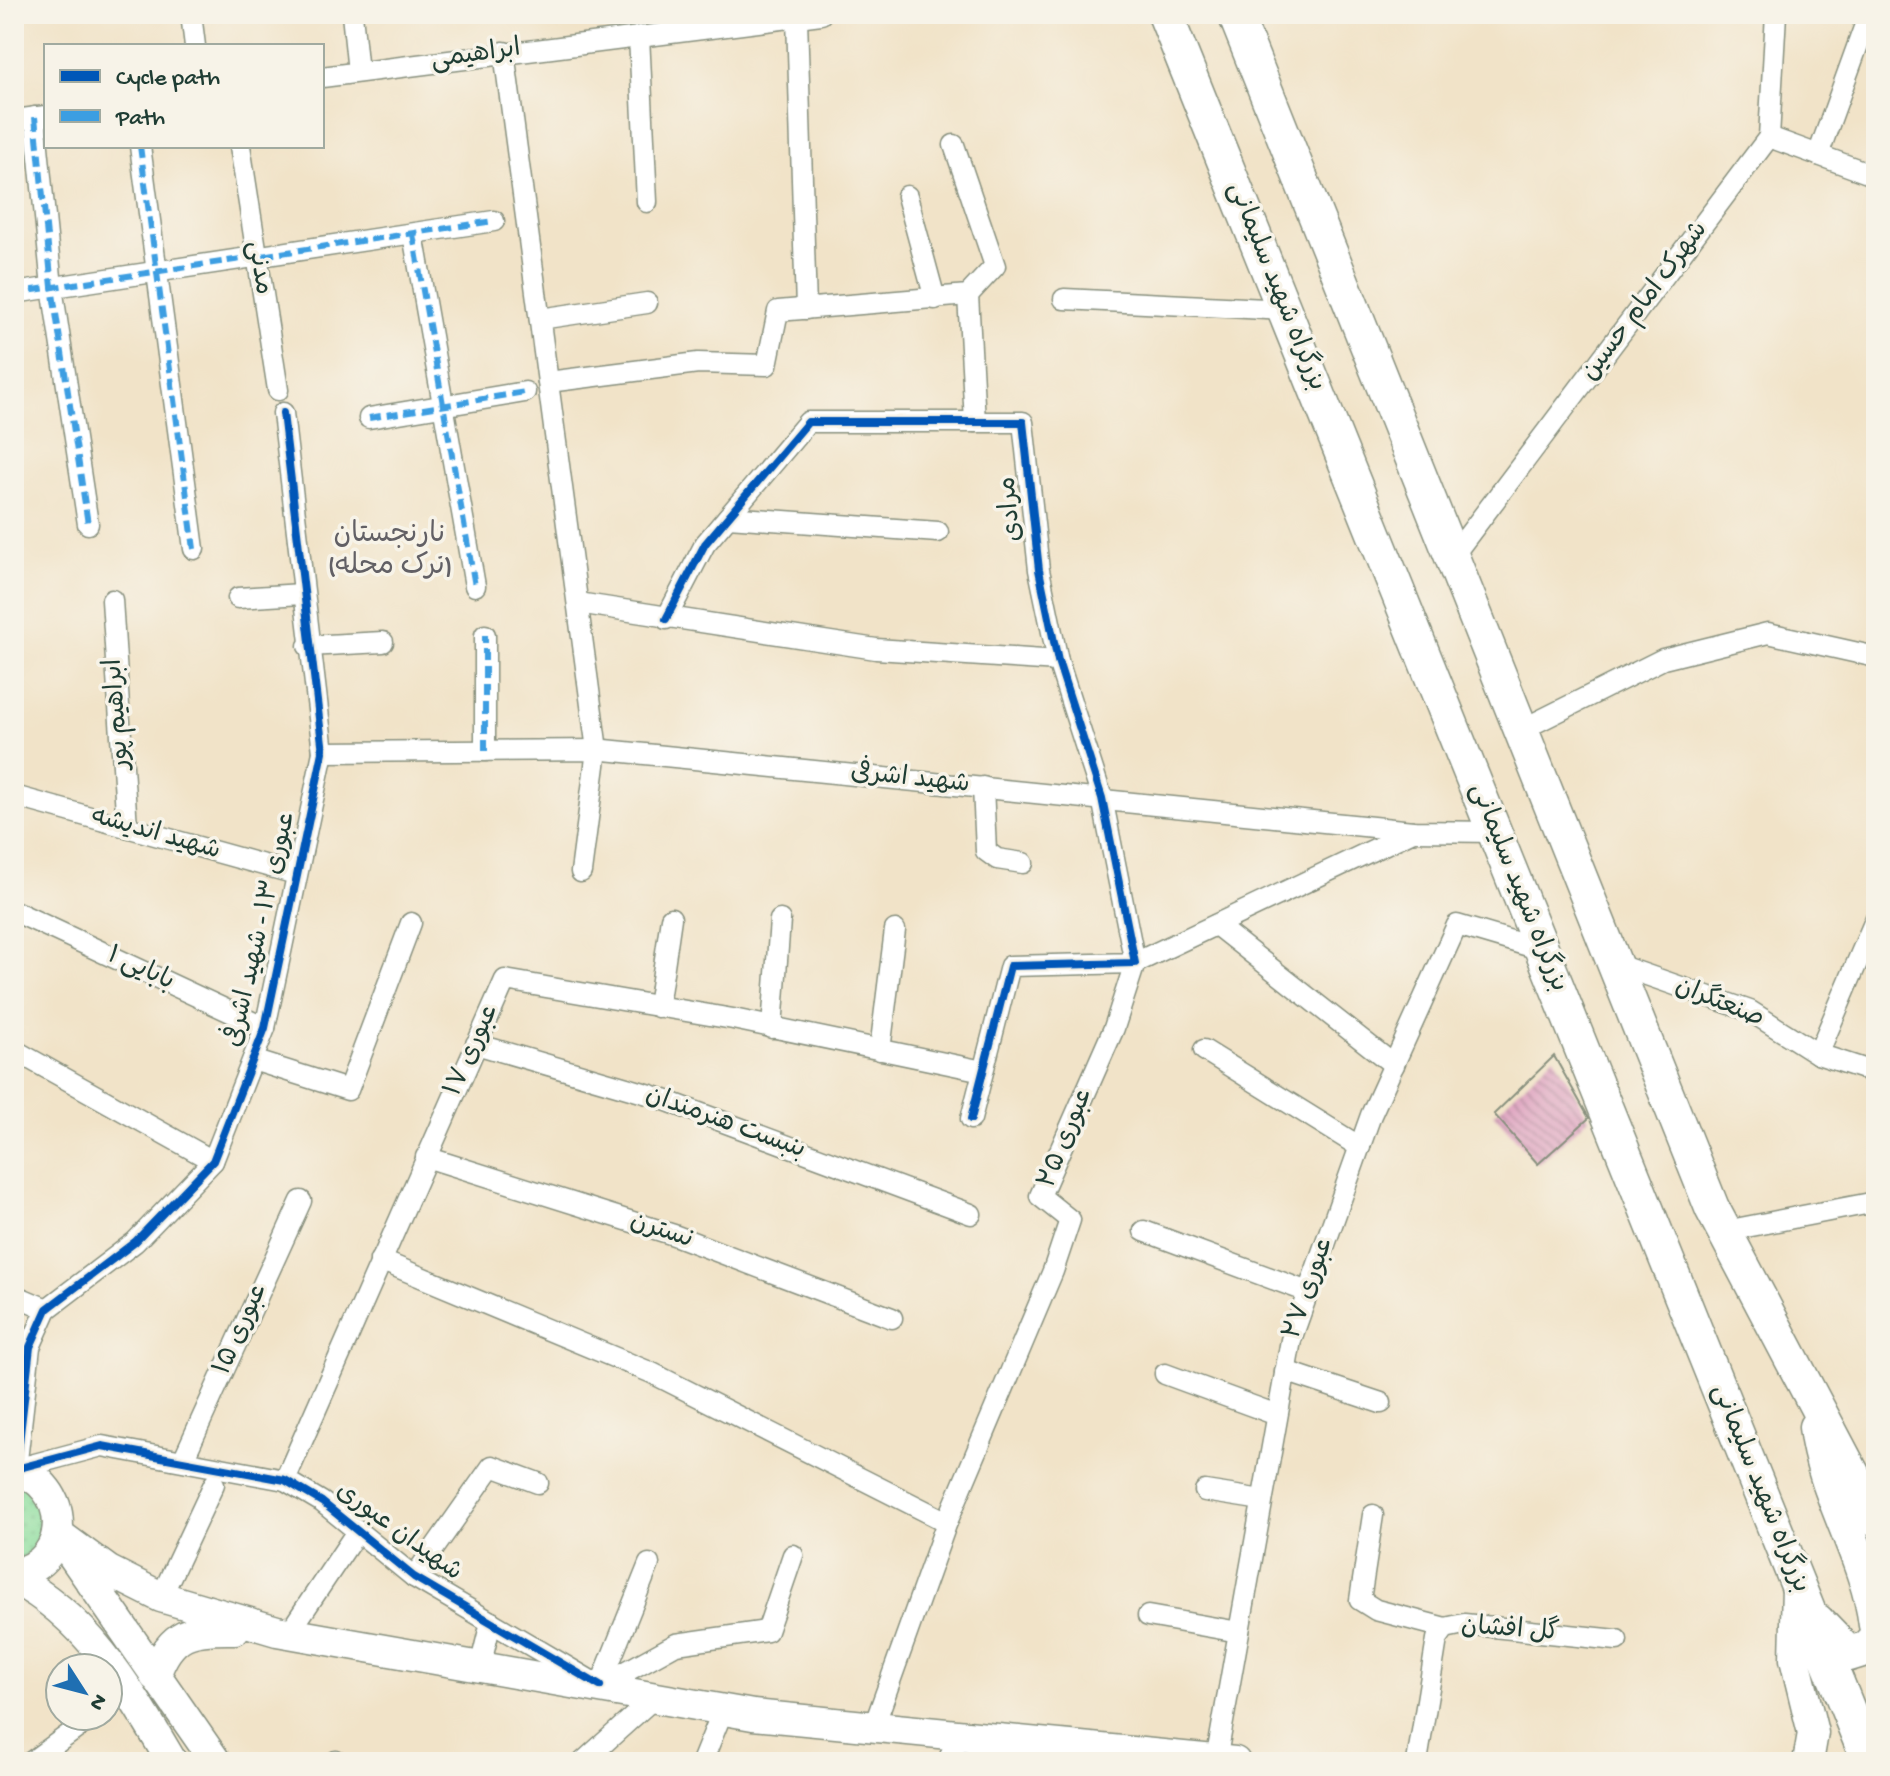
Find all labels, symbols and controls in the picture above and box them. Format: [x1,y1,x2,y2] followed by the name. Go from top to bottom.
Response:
[429,34,523,78] street label: ابراهیمی
[44,44,324,148] legend
[116,65,220,94] text: Cycle path
[115,105,165,134] text: Path
[1219,177,1335,396] street label: بزرگراه شهید سلیمانی
[1576,216,1716,388] street label: شهرک امام حسین
[238,239,278,297] street label: مدنی
[993,475,1031,543] street label: مرادی
[327,519,453,584] district label: نارنجستان (ترک محله)
[100,658,138,772] street label: ابراهیم پور
[849,753,972,802] street label: شهید اشرفی
[1461,778,1577,997] street label: بزرگراه شهید سلیمانی
[86,802,224,868] street label: شهید اندیشه
[215,808,304,1051] street label: عبوری ۱۳ - شهید اشرفی
[101,941,179,999] street label: بابایی ۱
[1670,968,1770,1036] street label: صنعتگران
[439,1000,507,1102] street label: عبوری ۱۷
[641,1081,809,1167] street label: بنبست هنرمندان
[1033,1085,1101,1193] street label: عبوری ۲۵
[625,1207,697,1257] street label: نسترن
[1278,1234,1342,1344] street label: عبوری ۲۷
[208,1279,276,1381] street label: عبوری ۱۵
[1703,1379,1819,1598] street label: بزرگراه شهید سلیمانی
[329,1477,467,1589] street label: شهیدان عبوری
[1460,1608,1560,1650] street label: گل افشان
[44,1652,124,1732] north arrow
[82,1688,112,1715] text: N

